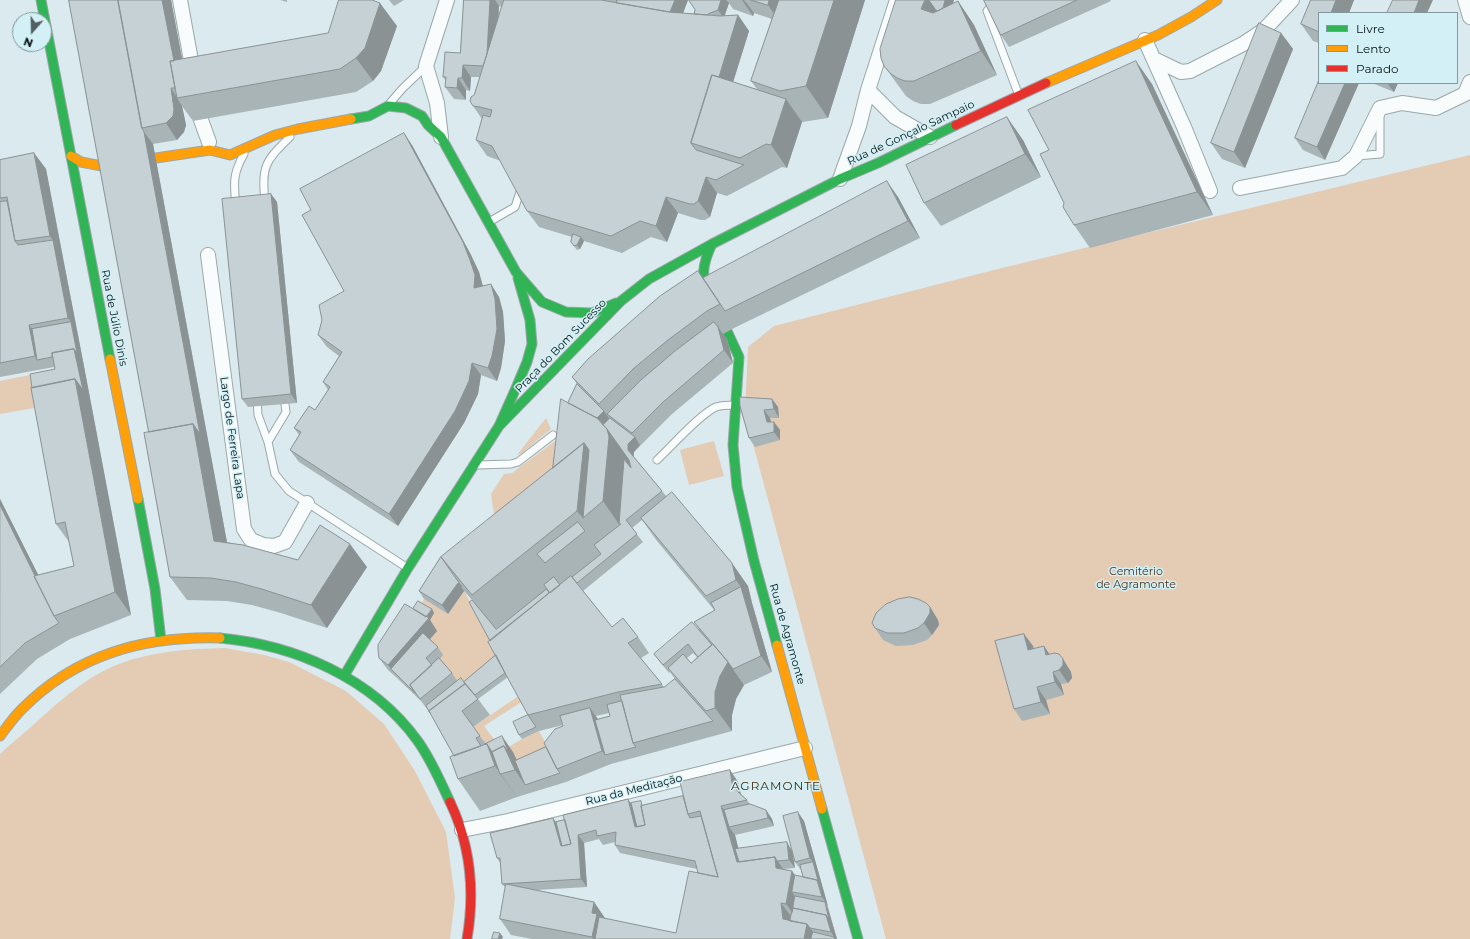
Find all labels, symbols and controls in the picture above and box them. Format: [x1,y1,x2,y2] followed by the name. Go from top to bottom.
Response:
[12,12,52,52] north arrow
[1318,12,1458,84] legend
[1356,21,1385,36] text: Livre
[22,34,35,50] text: N
[1356,41,1391,56] text: Lento
[1356,61,1399,76] text: Parado
[845,98,977,168] street label: Rua de Gonçalo Sampaio
[98,269,130,367] street label: Rua de Júlio Dinis
[513,296,609,396] street label: Praça do Bom Sucesso
[217,376,247,500] street label: Largo de Ferreira Lapa
[1096,565,1176,591] park label: Cemitério de Agramonte
[766,582,808,686] street label: Rua de Agramonte
[584,772,684,808] street label: Rua da Meditação
[731,779,821,793] district label: AGRAMONTE

